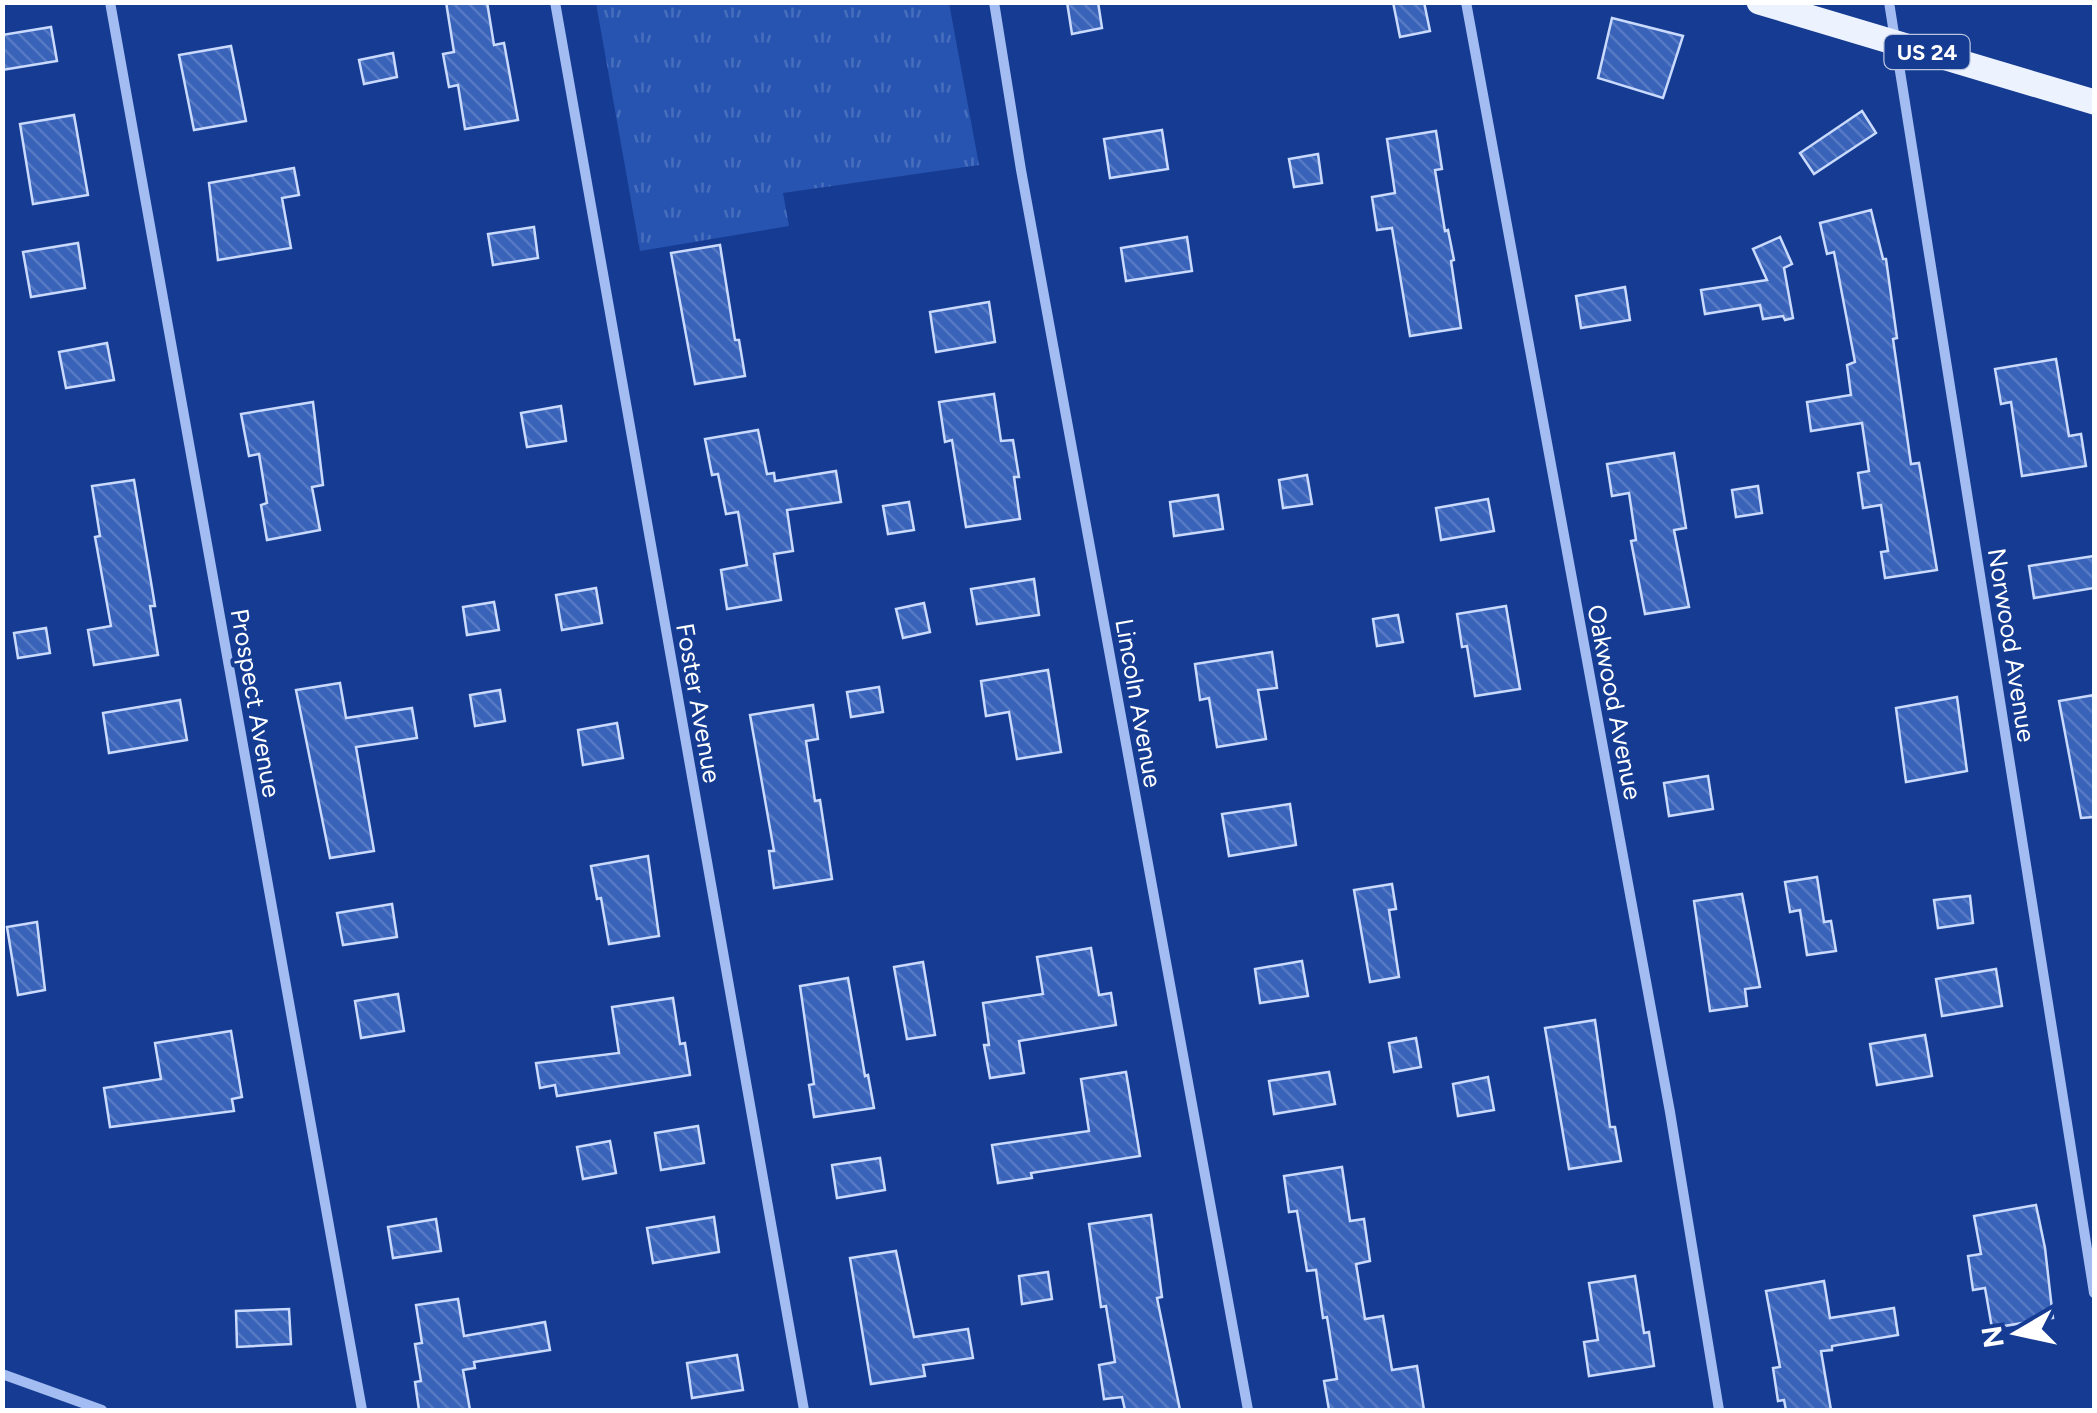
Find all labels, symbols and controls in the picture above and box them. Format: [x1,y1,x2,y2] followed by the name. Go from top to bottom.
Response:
[1884,35,1970,69] road number: US 24
[1982,546,2042,744] street label: Norwood Avenue
[1581,602,1649,802] street label: Oakwood Avenue
[225,606,287,800] street label: Prospect Avenue
[1109,616,1169,790] street label: Lincoln Avenue
[670,621,728,785] street label: Foster Avenue
[1967,1283,2067,1383] north arrow
[1974,1324,2011,1350] text: N

